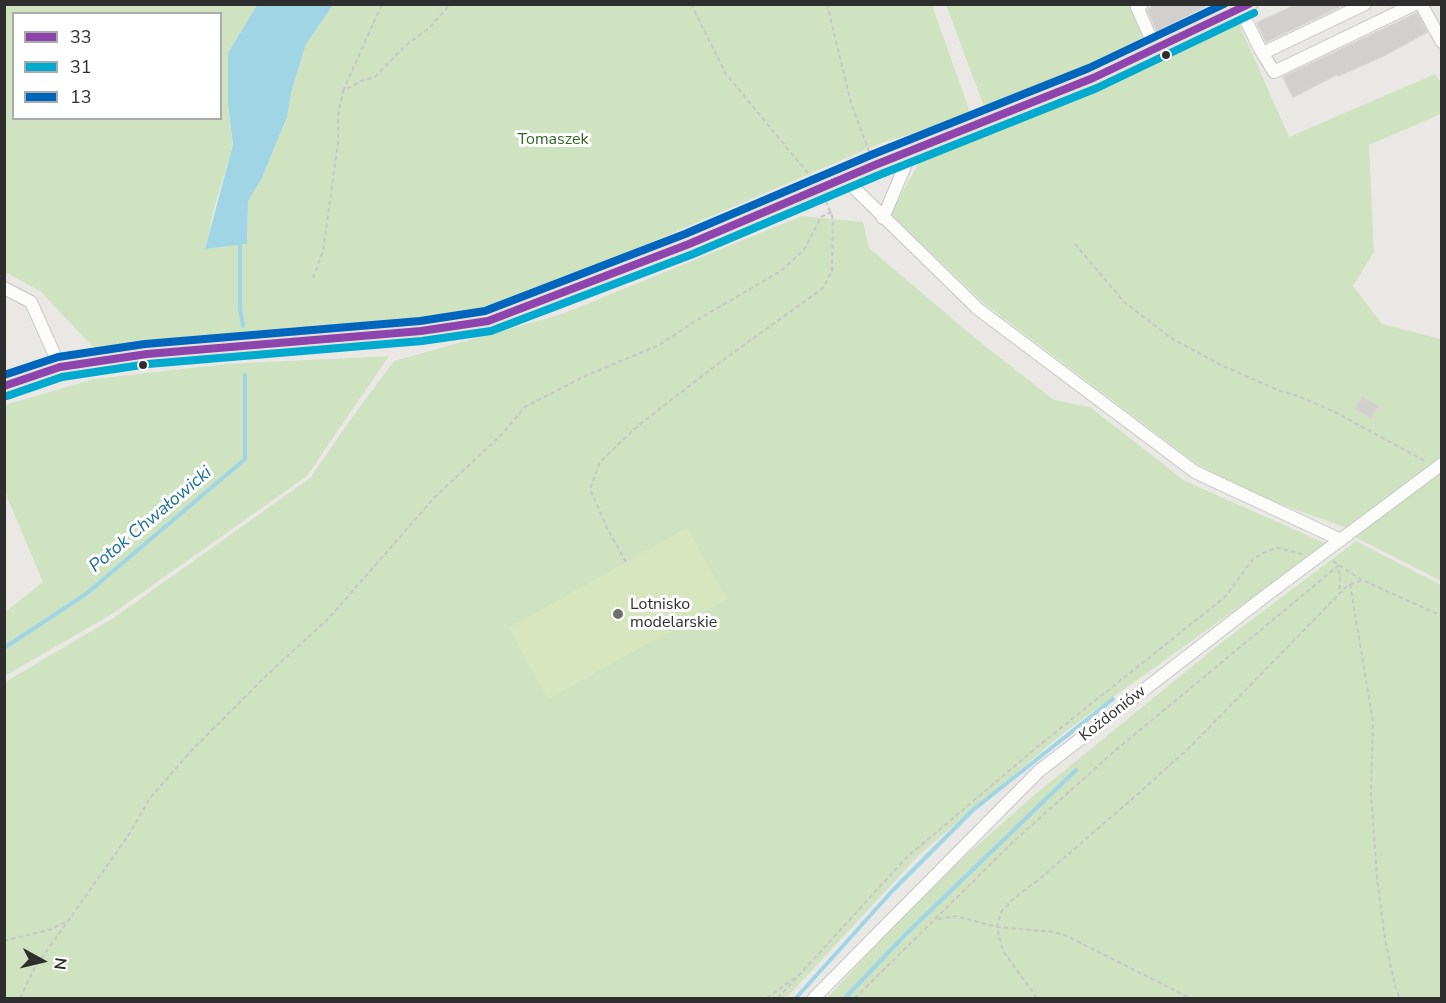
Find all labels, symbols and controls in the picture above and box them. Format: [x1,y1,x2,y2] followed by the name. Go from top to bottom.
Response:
[12,12,222,120] legend
[70,25,92,49] text: 33
[1160,49,1172,61] unlabelled marker
[70,55,92,79] text: 31
[70,85,92,109] text: 13
[518,130,588,150] park label: Tomaszek
[137,359,149,371] unlabelled marker
[85,462,217,578] water label: Potok Chwałowicki
[630,595,717,633] place label: Lotnisko modelarskie
[611,607,625,621] marker: Lotnisko modelarskie
[1076,682,1150,746] street label: Kożdoniów
[12,931,72,991] north arrow
[48,956,72,971] text: N

